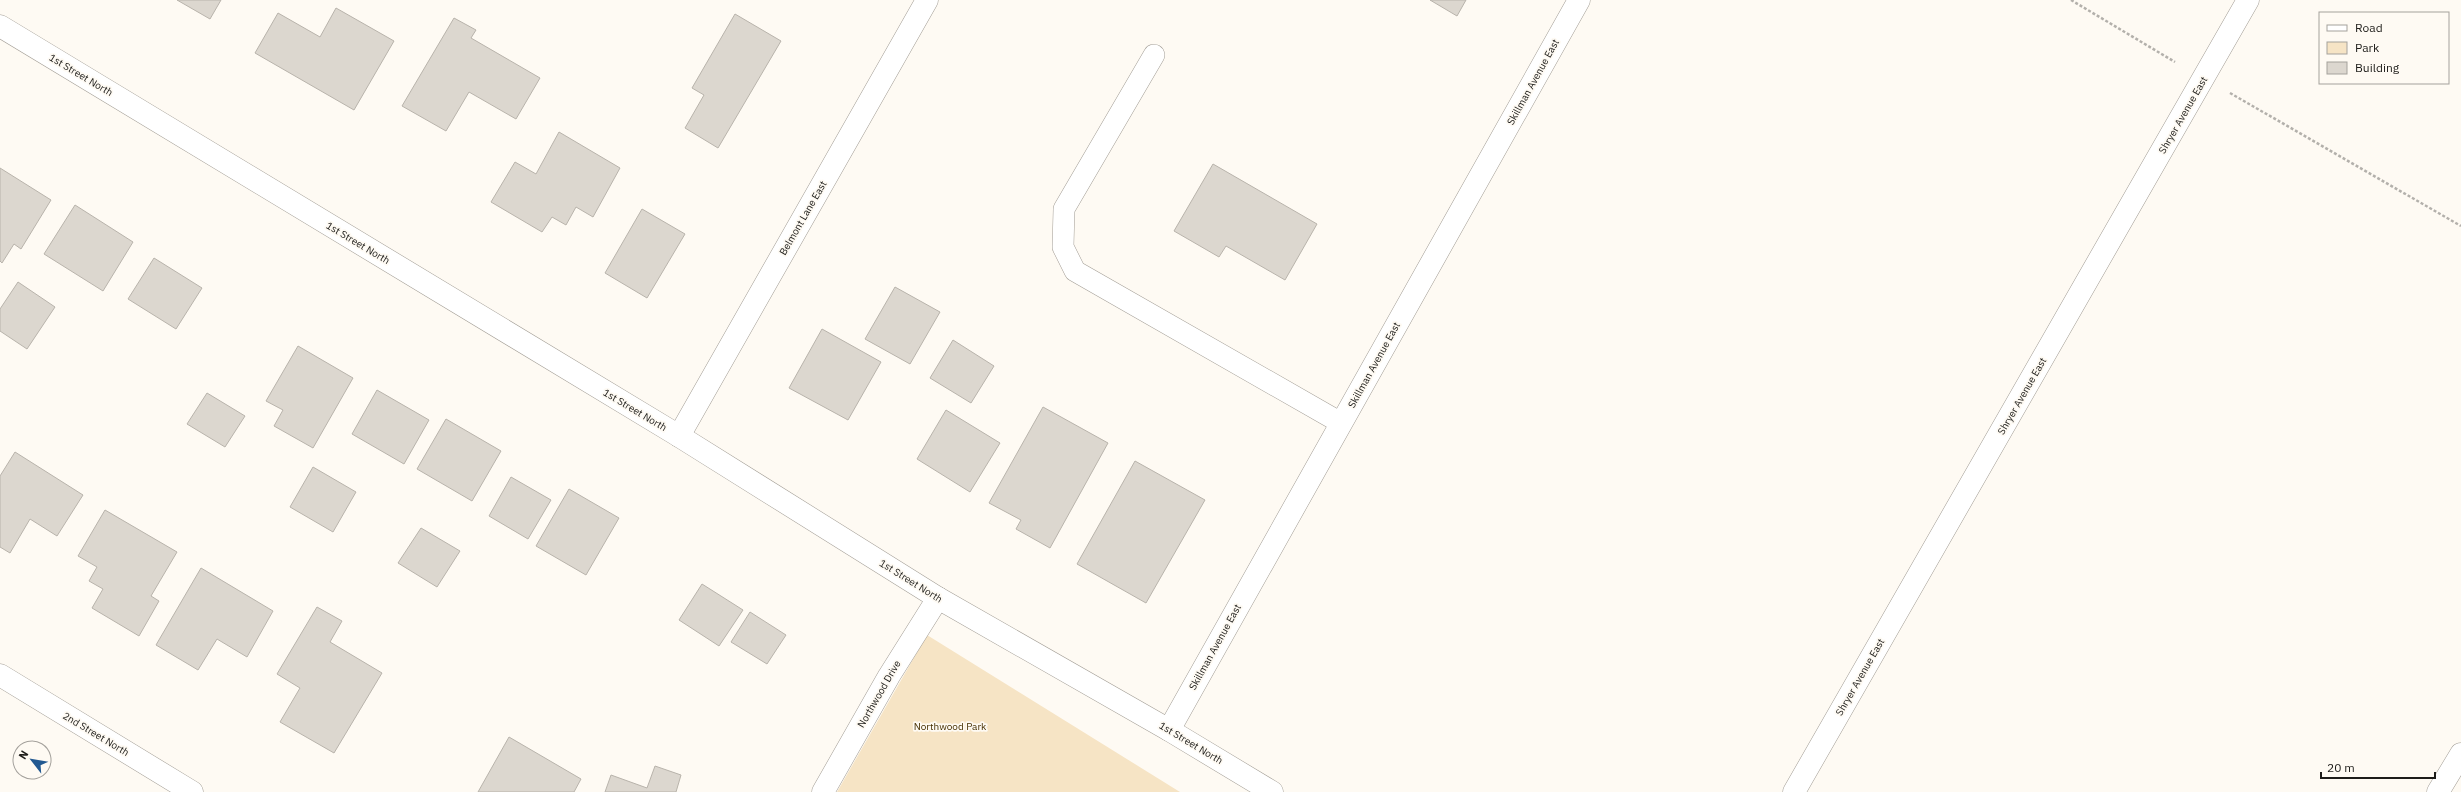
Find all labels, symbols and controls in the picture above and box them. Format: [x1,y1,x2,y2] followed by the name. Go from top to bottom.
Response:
[2319,12,2449,84] legend
[2355,20,2383,35] text: Road
[1504,36,1562,127] street label: Skillman Avenue East
[2355,40,2380,55] text: Park
[47,51,115,99] street label: 1st Street North
[2355,60,2400,75] text: Building
[2156,74,2211,156] street label: Shryer Avenue East
[776,178,830,258] street label: Belmont Lane East
[324,219,392,267] street label: 1st Street North
[1345,319,1403,410] street label: Skillman Avenue East
[1995,355,2050,437] street label: Shryer Avenue East
[601,386,669,434] street label: 1st Street North
[877,556,945,606] street label: 1st Street North
[1186,601,1244,692] street label: Skillman Avenue East
[1833,636,1888,718] street label: Shryer Avenue East
[854,658,904,730] street label: Northwood Drive
[60,709,132,759] street label: 2nd Street North
[1157,719,1225,767] street label: 1st Street North
[914,720,987,733] park label: Northwood Park
[12,740,52,780] north arrow
[15,748,31,762] text: N
[2321,754,2435,780] scale bar
[2327,760,2355,775] text: 20 m

